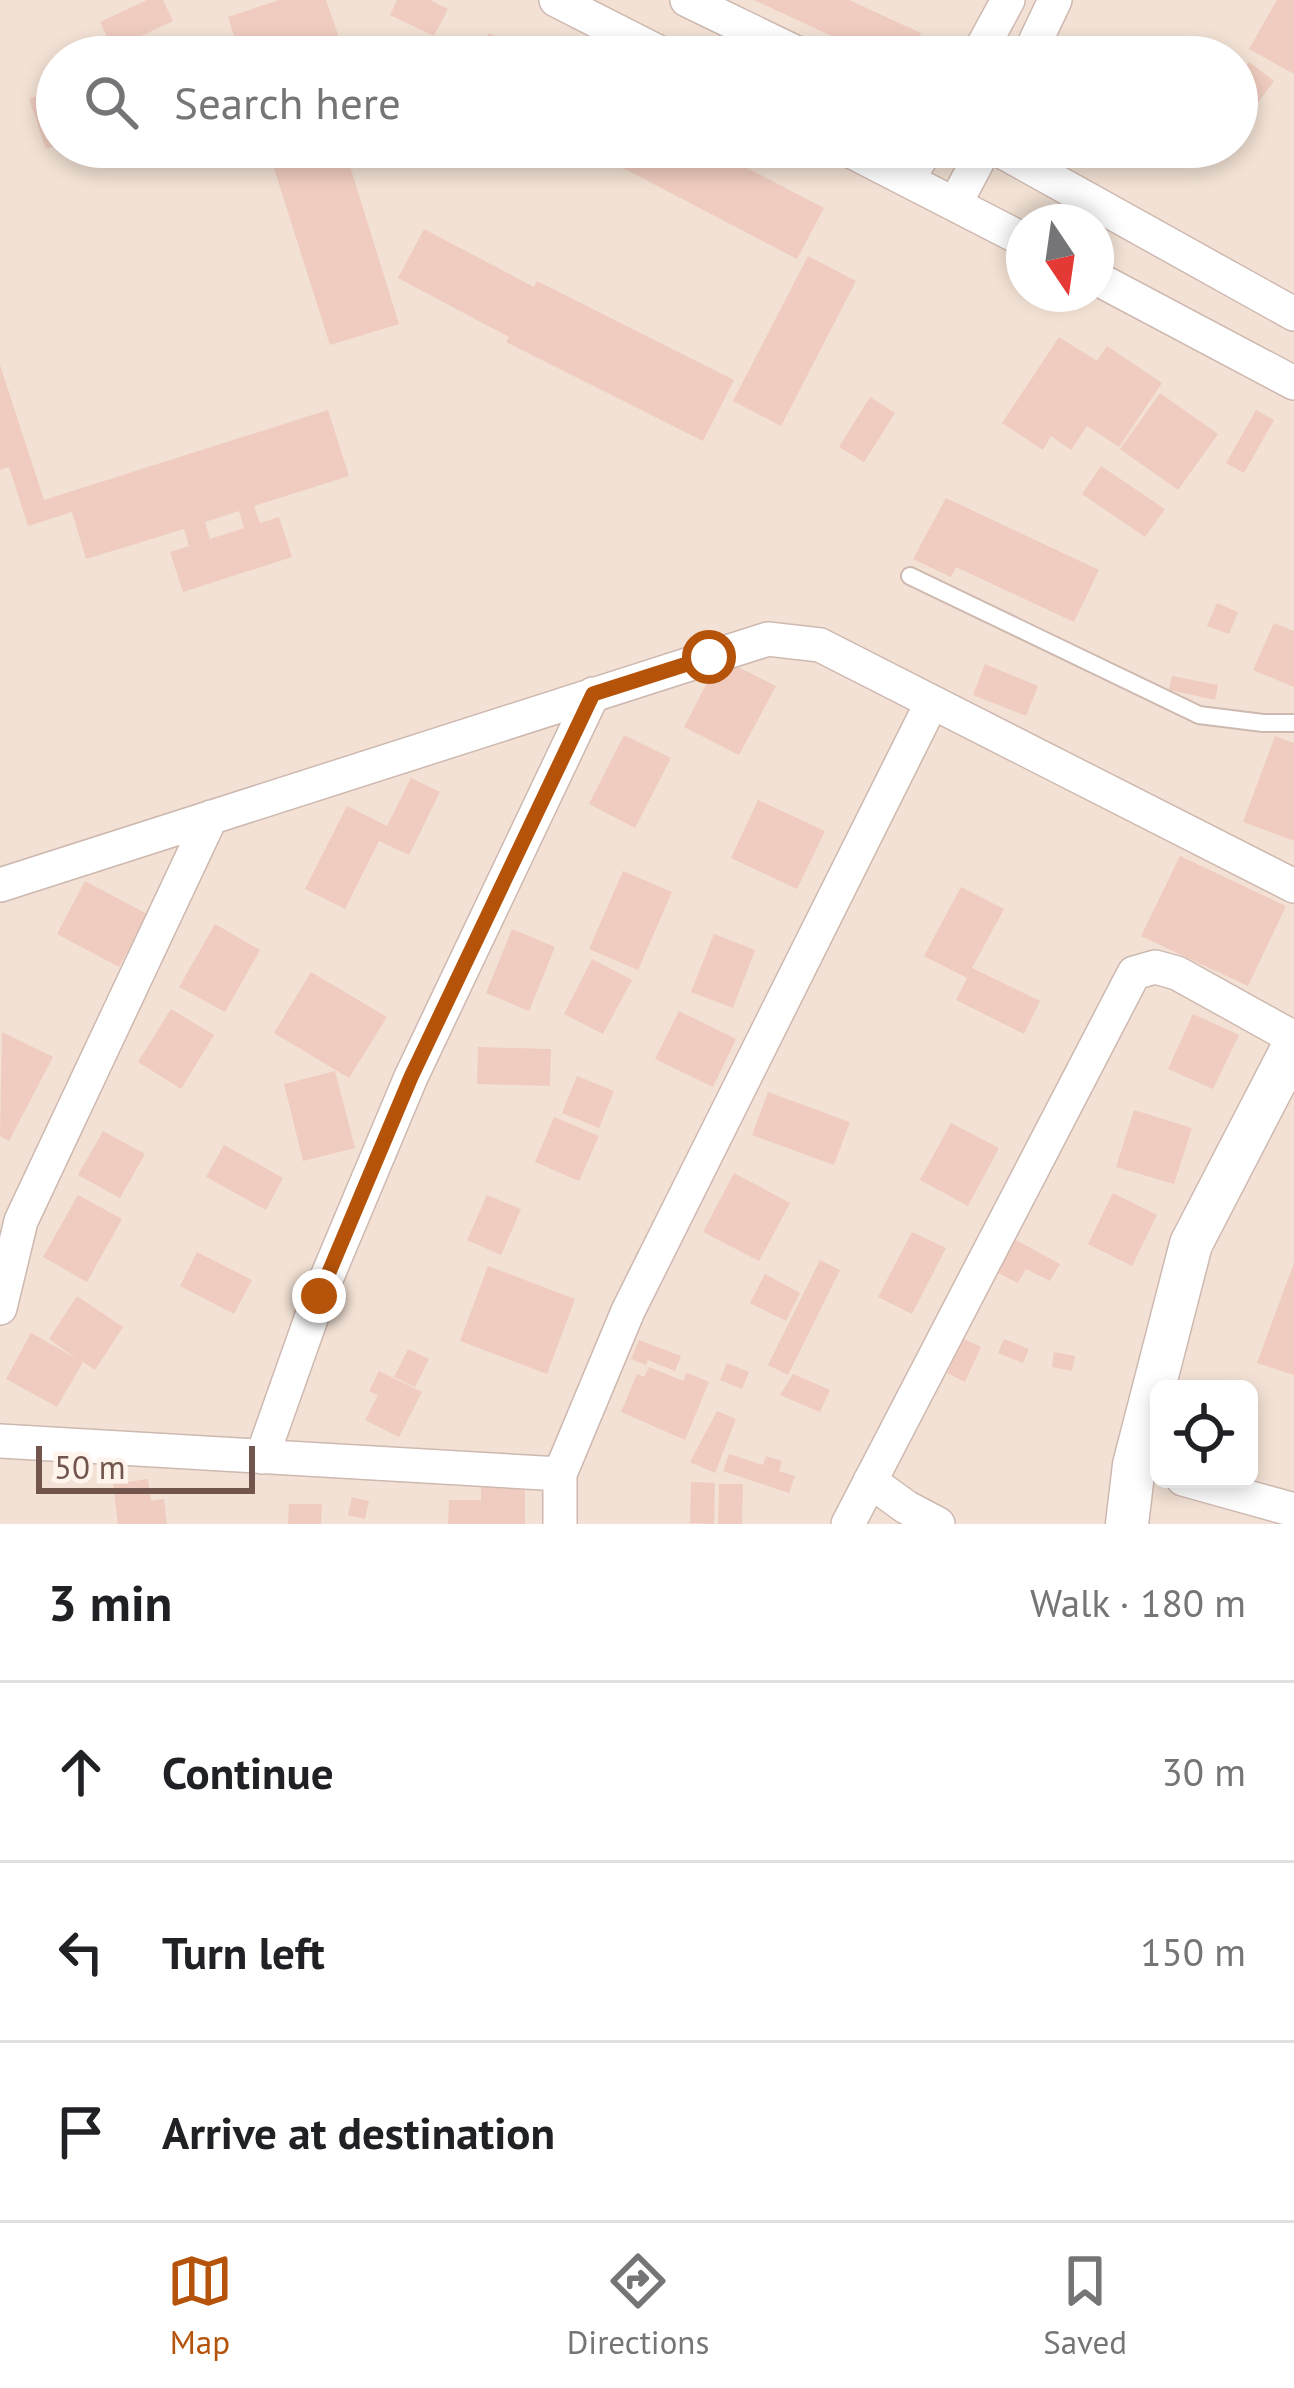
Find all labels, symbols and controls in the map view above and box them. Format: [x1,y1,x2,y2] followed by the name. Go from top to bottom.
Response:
[36,36,1258,168] search box
[78,69,144,135] icon: search
[174,73,401,131] text: Search here
[1006,204,1114,312] north arrow
[682,630,736,684] route start
[292,1269,346,1323] route end
[1150,1380,1258,1488] map controls
[1150,1380,1258,1488] button: locate
[36,1440,255,1493] scale bar
[54,1445,126,1488] text: 50 m
[48,1569,172,1635] text: 3 min
[1030,1577,1246,1628] text: Walk · 180 m
[48,1739,114,1805] icon: ahead
[162,1743,334,1801] text: Continue
[1161,1746,1246,1797] text: 30 m
[48,1919,114,1985] icon: left
[162,1923,325,1981] text: Turn left
[1140,1926,1246,1977] text: 150 m
[48,2099,114,2165] icon: arrive
[162,2103,555,2161] text: Arrive at destination
[167,2248,233,2363] tab: Map
[567,2248,709,2363] tab: Directions
[1043,2248,1127,2363] tab: Saved

